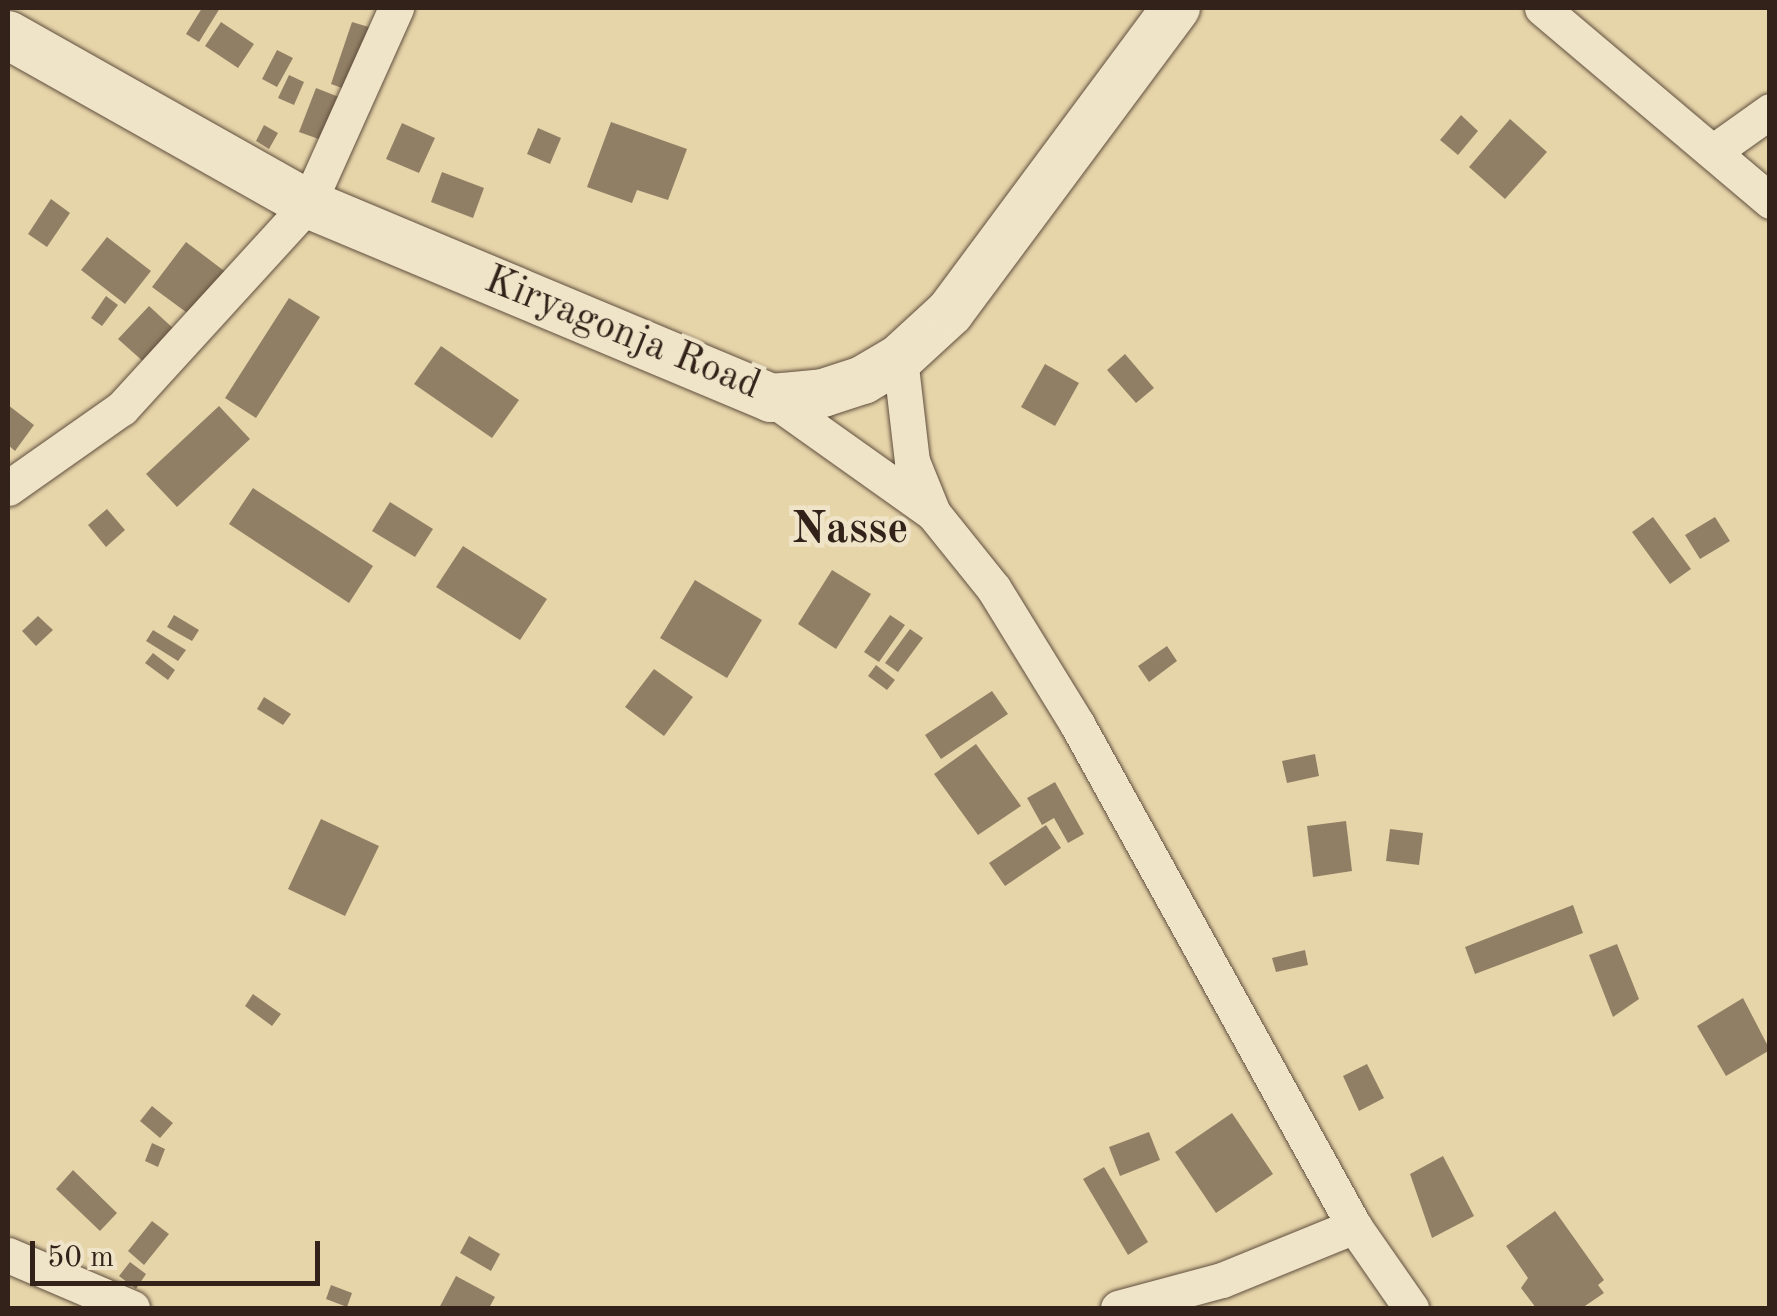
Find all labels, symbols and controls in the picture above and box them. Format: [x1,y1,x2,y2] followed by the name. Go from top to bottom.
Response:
[477,257,767,411] street label: Kiryagonja Road
[791,504,909,558] district label: Nasse
[35,1221,325,1283] scale bar
[47,1243,114,1273] text: 50 m

